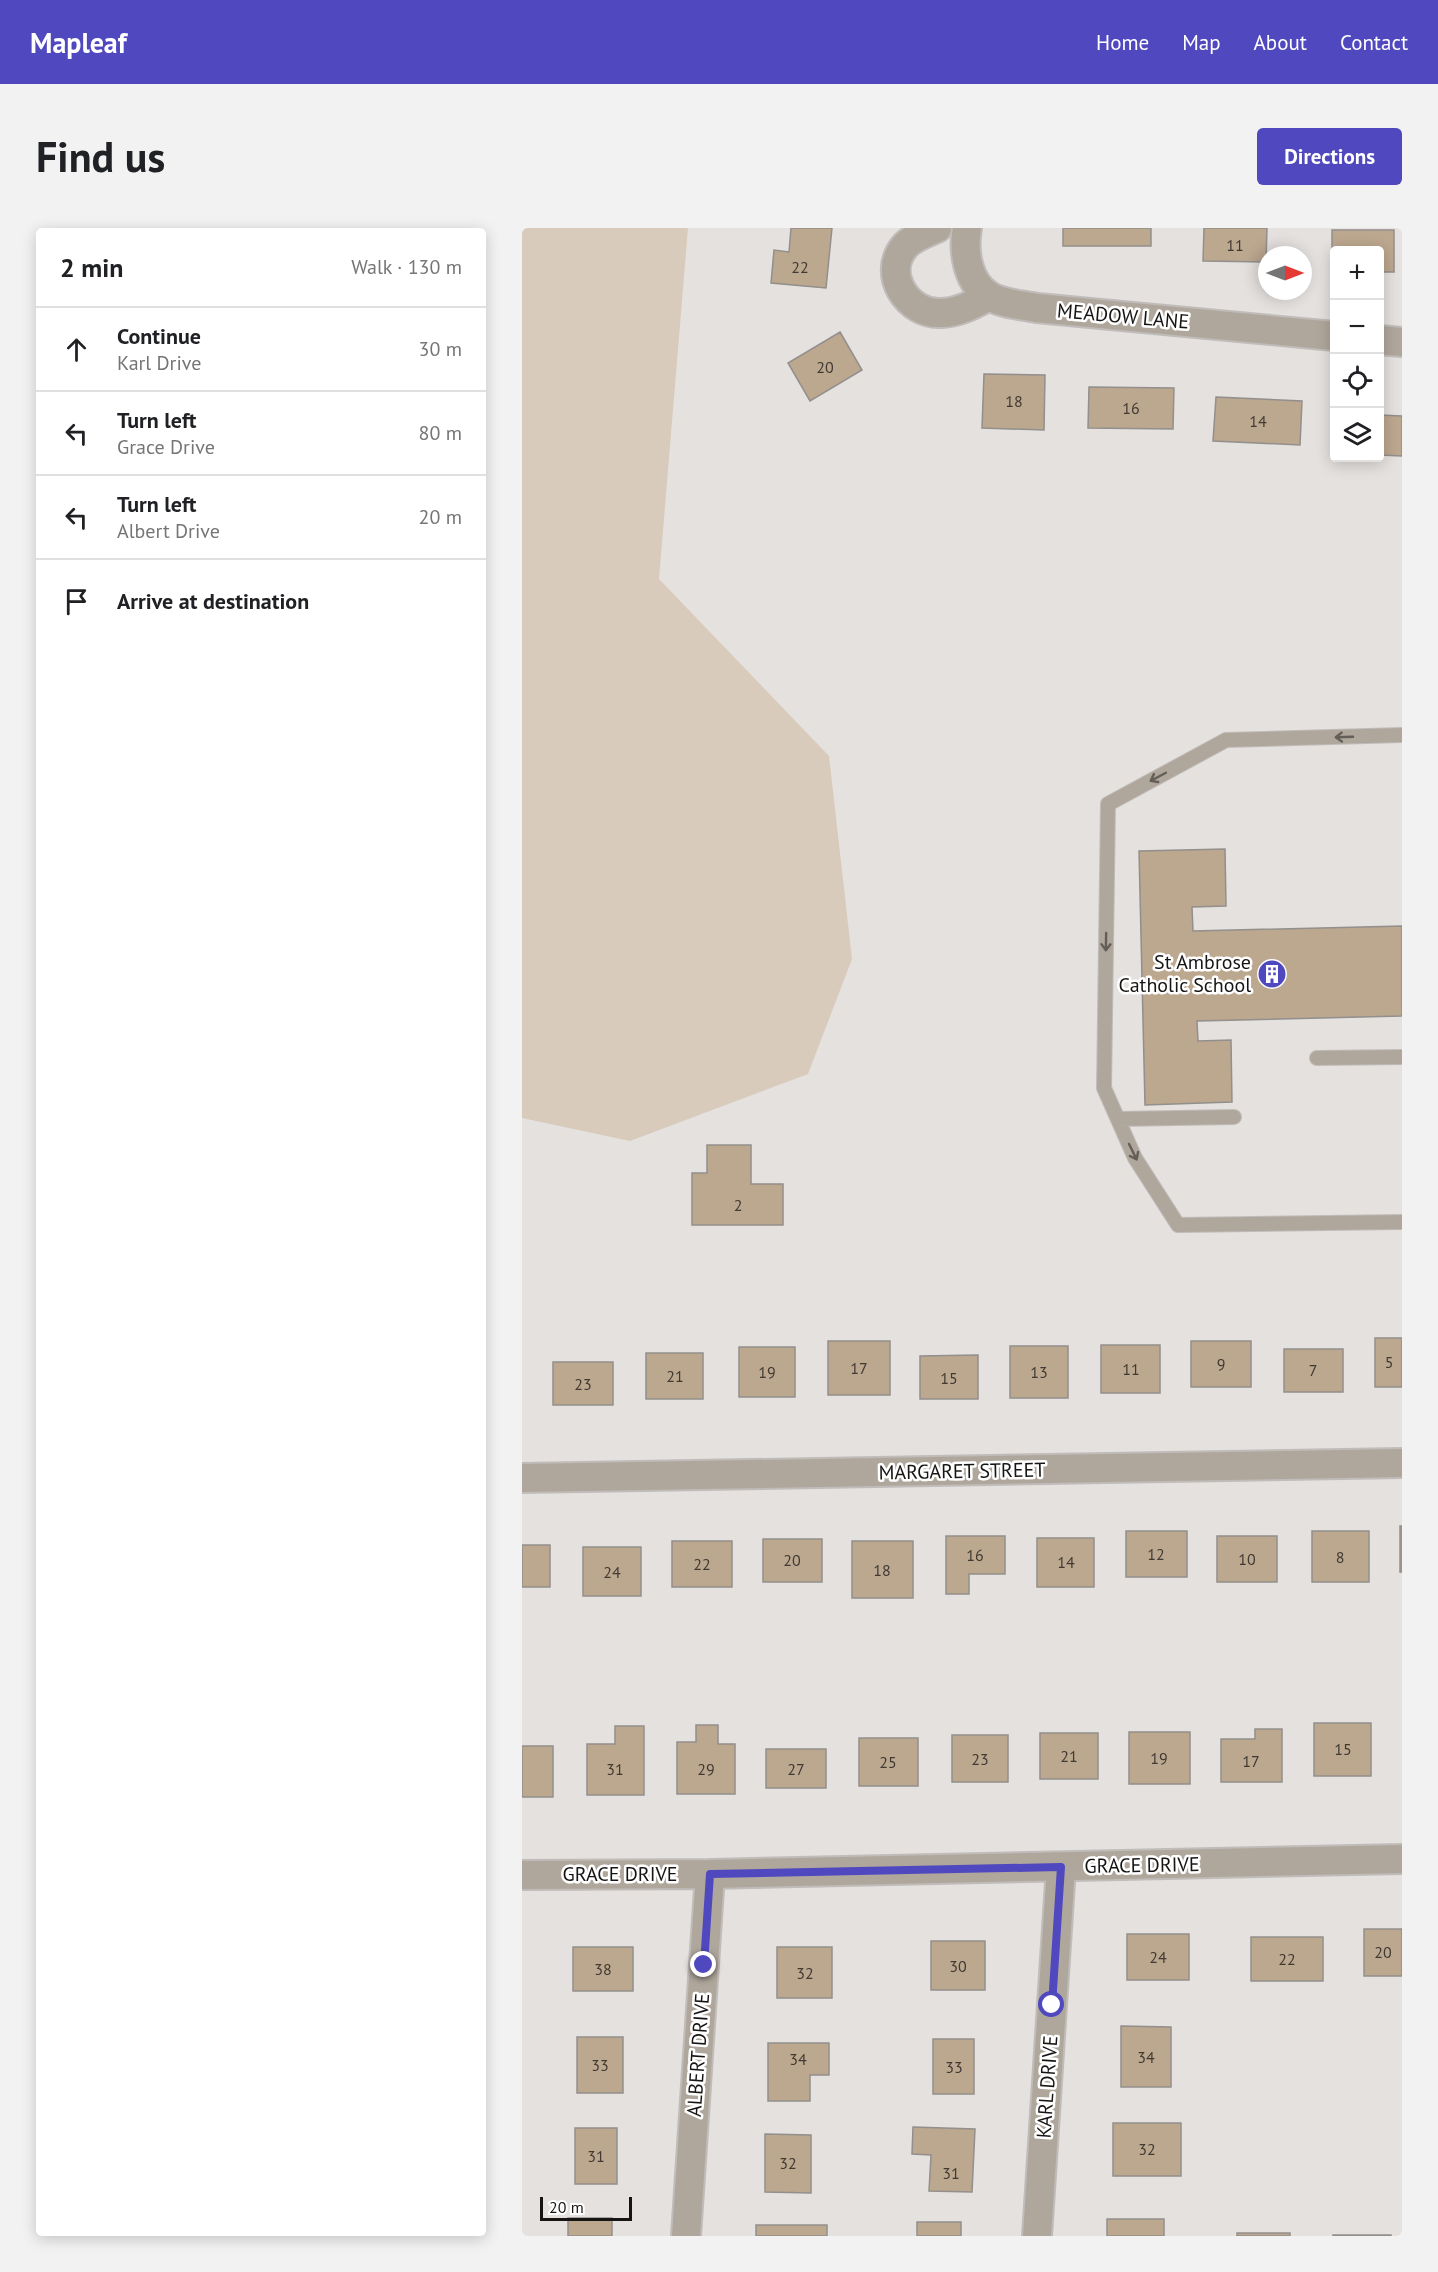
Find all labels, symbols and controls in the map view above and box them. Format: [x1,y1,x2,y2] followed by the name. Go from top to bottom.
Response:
[30,24,127,61] text: Mapleaf
[1096,29,1149,56] text: Home
[1182,29,1221,56] text: Map
[1254,29,1307,56] text: About
[1340,29,1408,56] text: Contact
[1257,128,1402,185] button: Directions
[36,129,165,184] text: Find us
[1226,235,1244,255] house number: 11
[1258,246,1312,300] north arrow
[1330,246,1384,462] map controls
[1330,246,1384,300] button: +
[60,251,123,284] text: 2 min
[351,254,462,280] text: Walk · 130 m
[791,257,809,277] house number: 22
[1056,297,1190,335] street label: MEADOW LANE
[1330,300,1384,354] button: −
[117,322,201,350] text: Continue
[60,333,93,366] icon: ahead
[419,336,462,362] text: 30 m
[117,350,201,376] text: Karl Drive
[1330,354,1384,408] button: locate
[816,357,834,377] house number: 20
[1005,391,1023,411] house number: 18
[1122,398,1140,418] house number: 16
[117,406,197,434] text: Turn left
[1330,408,1384,462] button: layers
[1249,411,1267,431] house number: 14
[60,417,93,450] icon: left
[419,420,462,446] text: 80 m
[117,434,215,460] text: Grace Drive
[117,490,197,518] text: Turn left
[60,501,93,534] icon: left
[419,504,462,530] text: 20 m
[117,518,220,544] text: Albert Drive
[60,585,93,618] icon: arrive
[117,587,309,615] text: Arrive at destination
[1334,731,1354,743] one-way arrow
[1150,771,1167,783] one-way arrow
[1100,932,1112,952] one-way arrow
[1119,949,1251,998] place label: St Ambrose Catholic School
[1256,958,1288,990] building icon: St Ambrose Catholic School
[1127,1143,1139,1161] one-way arrow
[734,1195,742,1215] house number: 2
[1385,1352,1393,1372] house number: 5
[1217,1354,1225,1374] house number: 9
[850,1358,868,1378] house number: 17
[1122,1359,1140,1379] house number: 11
[1309,1360,1317,1380] house number: 7
[758,1362,776,1382] house number: 19
[1030,1362,1048,1382] house number: 13
[666,1366,684,1386] house number: 21
[940,1368,958,1388] house number: 15
[574,1374,592,1394] house number: 23
[878,1457,1046,1485] street label: MARGARET STREET
[1147,1544,1165,1564] house number: 12
[966,1545,984,1565] house number: 16
[1336,1547,1344,1567] house number: 8
[1238,1549,1256,1569] house number: 10
[783,1550,801,1570] house number: 20
[1057,1552,1075,1572] house number: 14
[693,1554,711,1574] house number: 22
[873,1560,891,1580] house number: 18
[603,1562,621,1582] house number: 24
[1334,1739,1352,1759] house number: 15
[1060,1746,1078,1766] house number: 21
[1150,1748,1168,1768] house number: 19
[971,1749,989,1769] house number: 23
[1242,1751,1260,1771] house number: 17
[879,1752,897,1772] house number: 25
[606,1759,624,1779] house number: 31
[697,1759,715,1779] house number: 29
[787,1759,805,1779] house number: 27
[1084,1851,1200,1879] street label: GRACE DRIVE
[562,1861,678,1887] street label: GRACE DRIVE
[1374,1942,1392,1962] house number: 20
[1149,1947,1167,1967] house number: 24
[1278,1949,1296,1969] house number: 22
[690,1951,716,1977] route end
[949,1956,967,1976] house number: 30
[594,1959,612,1979] house number: 38
[796,1963,814,1983] house number: 32
[1038,1991,1064,2017] route start
[681,1992,715,2118] street label: ALBERT DRIVE
[1030,2035,1064,2139] street label: KARL DRIVE
[1137,2047,1155,2067] house number: 34
[789,2049,807,2069] house number: 34
[591,2055,609,2075] house number: 33
[945,2057,963,2077] house number: 33
[1138,2139,1156,2159] house number: 32
[587,2146,605,2166] house number: 31
[779,2153,797,2173] house number: 32
[942,2163,960,2183] house number: 31
[540,2194,632,2222] scale bar
[549,2197,584,2217] text: 20 m

